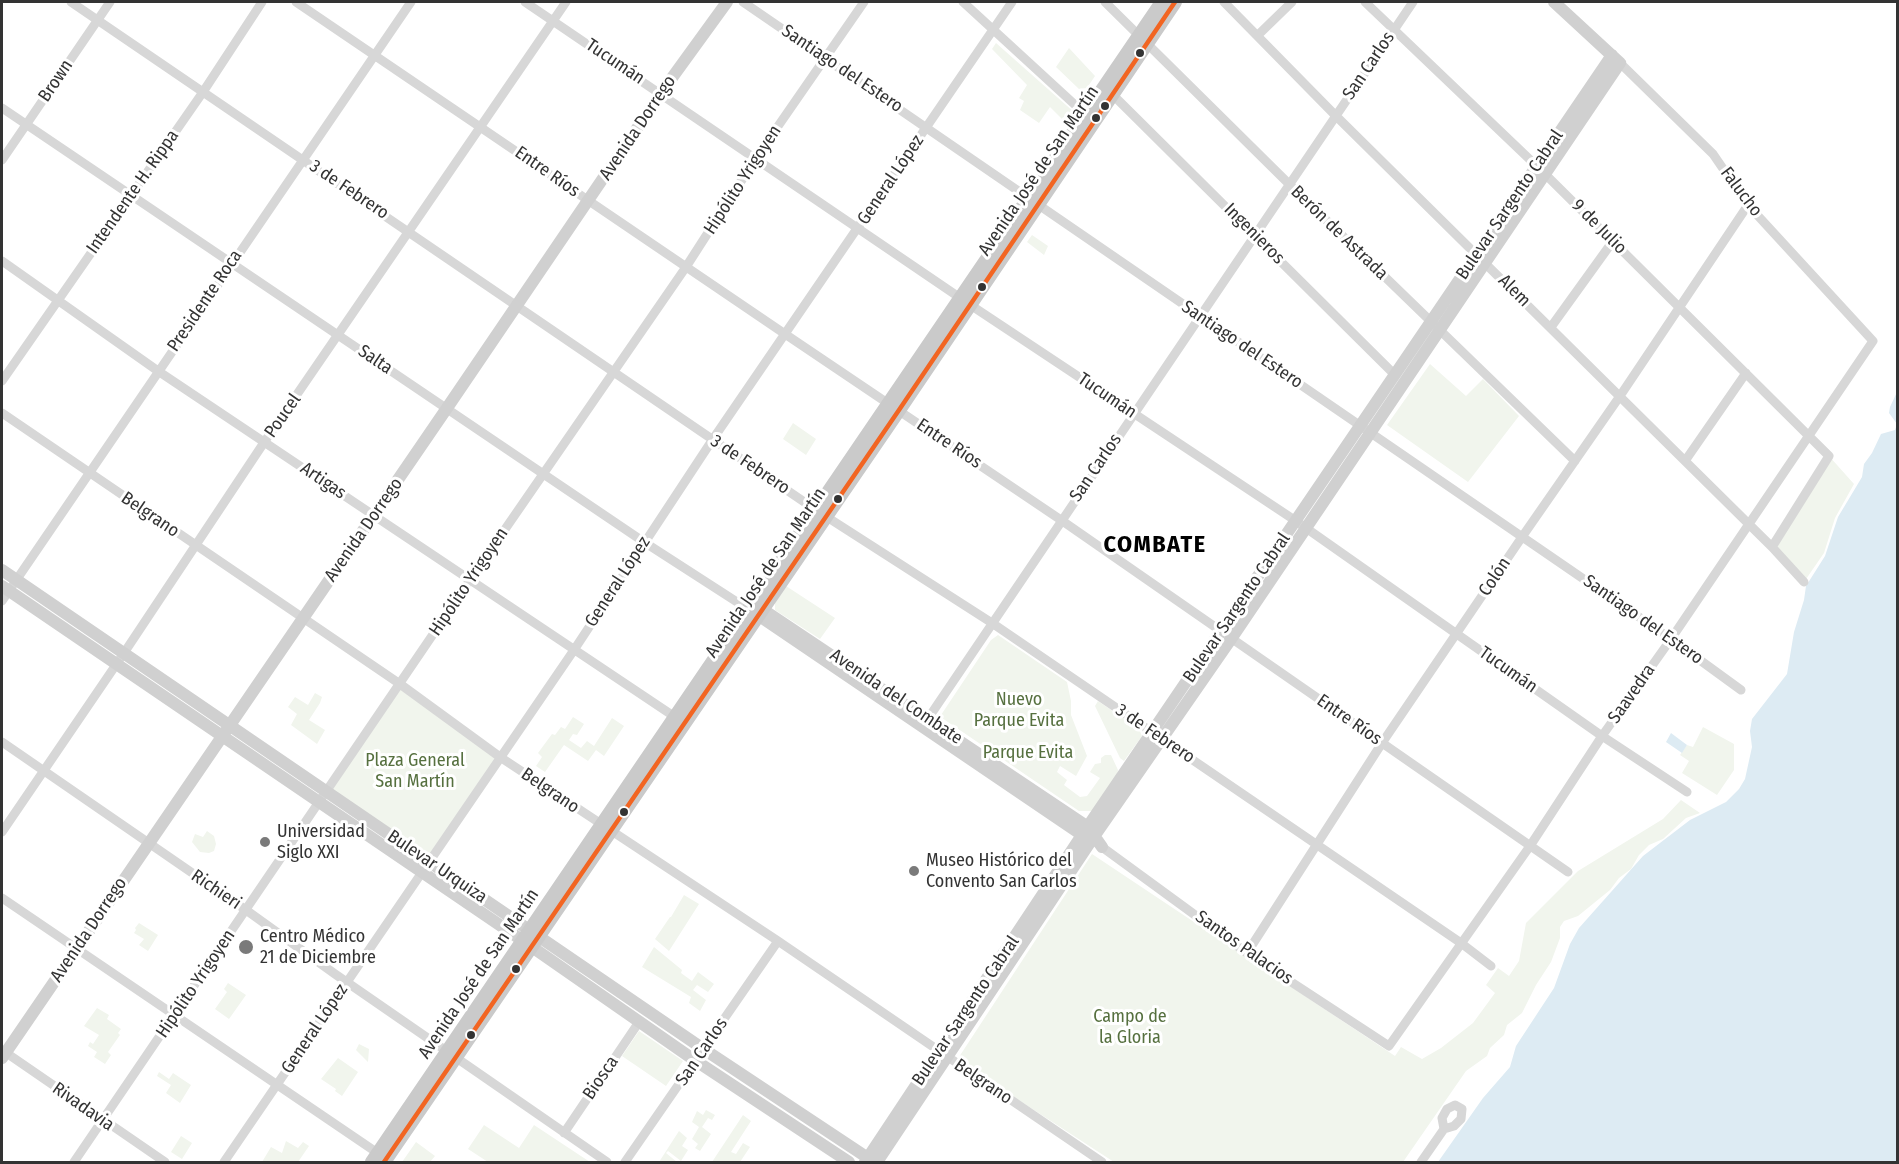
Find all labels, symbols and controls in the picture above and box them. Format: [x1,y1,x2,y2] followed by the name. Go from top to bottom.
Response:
[777,20,907,118] street label: Santiago del Estero
[1338,28,1400,104] street label: San Carlos
[582,35,648,89] street label: Tucumán
[1134,47,1146,59] unlabelled marker
[34,56,78,106] street label: Brown
[595,72,681,184] street label: Avenida Dorrego
[974,82,1104,260] street label: Avenida José de San Martín
[1099,100,1111,112] unlabelled marker
[1090,112,1102,124] unlabelled marker
[700,121,786,239] street label: Hipólito Yrigoyen
[82,126,184,258] street label: Intendente H. Rippa
[1452,126,1568,284] street label: Bulevar Sargento Cabral
[853,131,929,229] street label: General López
[510,142,584,202] street label: Entre Ríos
[305,156,393,224] street label: 3 de Febrero
[1715,163,1767,221] street label: Falucho
[1286,181,1392,285] street label: Berón de Astrada
[1567,195,1631,259] street label: 9 de Julio
[1219,199,1289,269] street label: Ingenieros
[163,246,247,356] street label: Presidente Roca
[1493,270,1535,312] street label: Alem
[976,281,988,293] unlabelled marker
[1177,296,1307,394] street label: Santiago del Estero
[354,341,396,379] street label: Salta
[1074,369,1140,423] street label: Tucumán
[260,390,306,442] street label: Poucel
[912,414,986,474] street label: Entre Ríos
[1065,430,1127,506] street label: San Carlos
[706,431,794,499] street label: 3 de Febrero
[296,458,350,504] street label: Artigas
[320,474,408,586] street label: Avenida Dorrego
[701,484,831,662] street label: Avenida José de San Martín
[117,488,183,542] street label: Belgrano
[832,493,844,505] unlabelled marker
[425,524,513,640] street label: Hipólito Yrigoyen
[1179,529,1295,687] street label: Bulevar Sargento Cabral
[1103,531,1207,559] district label: COMBATE
[581,533,655,631] street label: General López
[1474,554,1516,600] street label: Colón
[1579,571,1707,669] street label: Santiago del Estero
[1475,642,1541,698] street label: Tucumán
[826,645,966,749] street label: Avenida del Combate
[1604,660,1660,728] street label: Saavedra
[974,689,1064,732] park label: Nuevo Parque Evita
[1312,690,1386,750] street label: Entre Ríos
[1111,700,1199,768] street label: 3 de Febrero
[983,742,1073,764] park label: Parque Evita
[365,750,465,792] park label: Plaza General San Martín
[517,764,583,818] street label: Belgrano
[618,806,630,818] unlabelled marker
[277,821,365,864] place label: Universidad Siglo XXI
[383,826,491,908] street label: Bulevar Urquiza
[258,835,272,849] marker: Universidad Siglo XXI
[926,850,1077,892] place label: Museo Histórico del Convento San Carlos
[907,864,921,878] marker: Museo Histórico del Convento San Carlos
[187,865,245,915] street label: Richieri
[46,874,132,986] street label: Avenida Dorrego
[414,885,544,1063] street label: Avenida José de San Martín
[1191,906,1297,990] street label: Santos Palacios
[152,926,240,1042] street label: Hipólito Yrigoyen
[260,926,376,968] place label: Centro Médico 21 de Diciembre
[908,932,1024,1090] street label: Bulevar Sargento Cabral
[237,938,255,956] marker: Centro Médico 21 de Diciembre
[510,963,522,975] unlabelled marker
[277,980,353,1078] street label: General López
[1093,1006,1167,1048] park label: Campo de la Gloria
[671,1014,733,1090] street label: San Carlos
[465,1029,477,1041] unlabelled marker
[579,1052,623,1104] street label: Biosca
[950,1055,1016,1109] street label: Belgrano
[48,1078,118,1136] street label: Rivadavia

